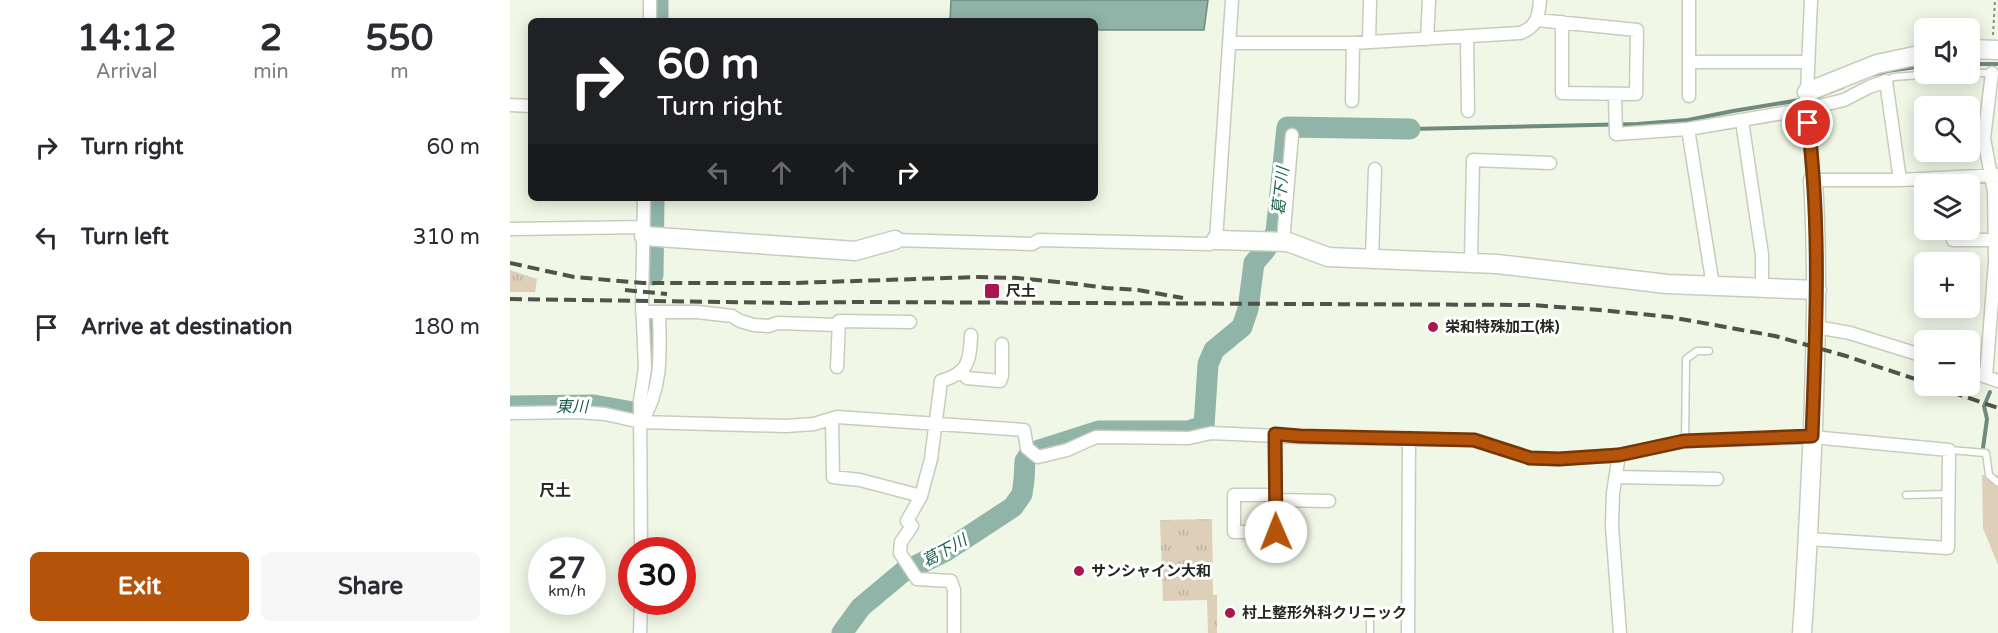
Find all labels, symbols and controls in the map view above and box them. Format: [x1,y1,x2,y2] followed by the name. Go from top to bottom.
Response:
[77,17,177,60] text: 14:12
[260,17,282,60] text: 2
[365,17,433,60] text: 550
[1914,18,1980,396] map controls
[1914,18,1980,84] button: sound
[657,39,759,90] text: 60 m
[558,42,636,120] icon: right
[96,60,158,84] text: Arrival
[253,60,289,84] text: min
[390,60,409,84] text: m
[657,90,783,123] text: Turn right
[1914,96,1980,162] button: search
[1782,97,1833,148] pin
[1791,106,1824,139] icon: arrive
[30,131,63,164] icon: right
[81,134,183,160] text: Turn right
[426,134,480,160] text: 60 m
[702,156,735,189] icon: left
[765,156,798,189] icon: ahead
[828,156,861,189] icon: ahead
[891,156,924,189] icon: right
[1269,164,1294,216] water label: 葛下川
[1914,174,1980,240] button: layers
[30,221,63,254] icon: left
[81,224,169,250] text: Turn left
[413,224,480,250] text: 310 m
[1914,252,1980,318] button: +
[983,282,1001,300] marker: 尺土
[1006,282,1036,300] place label: 尺土
[30,311,63,344] icon: arrive
[81,314,292,340] text: Arrive at destination
[413,314,480,340] text: 180 m
[1445,318,1560,336] place label: 栄和特殊加工(株)
[1426,320,1440,334] marker: 栄和特殊加工(株)
[1914,330,1980,396] button: −
[556,397,590,417] water label: 東川
[539,481,571,501] district label: 尺土
[1244,500,1308,564] position arrow
[919,530,972,571] water label: 葛下川
[618,537,696,615] speed limit sign: 30
[548,550,586,587] text: 27
[30,552,249,621] button: Exit
[261,552,480,621] button: Share
[1091,562,1211,580] place label: サンシャイン大和
[1072,564,1086,578] marker: サンシャイン大和
[548,582,586,600] text: km/h
[1242,604,1407,622] place label: 村上整形外科クリニック
[1223,606,1237,620] marker: 村上整形外科クリニック

